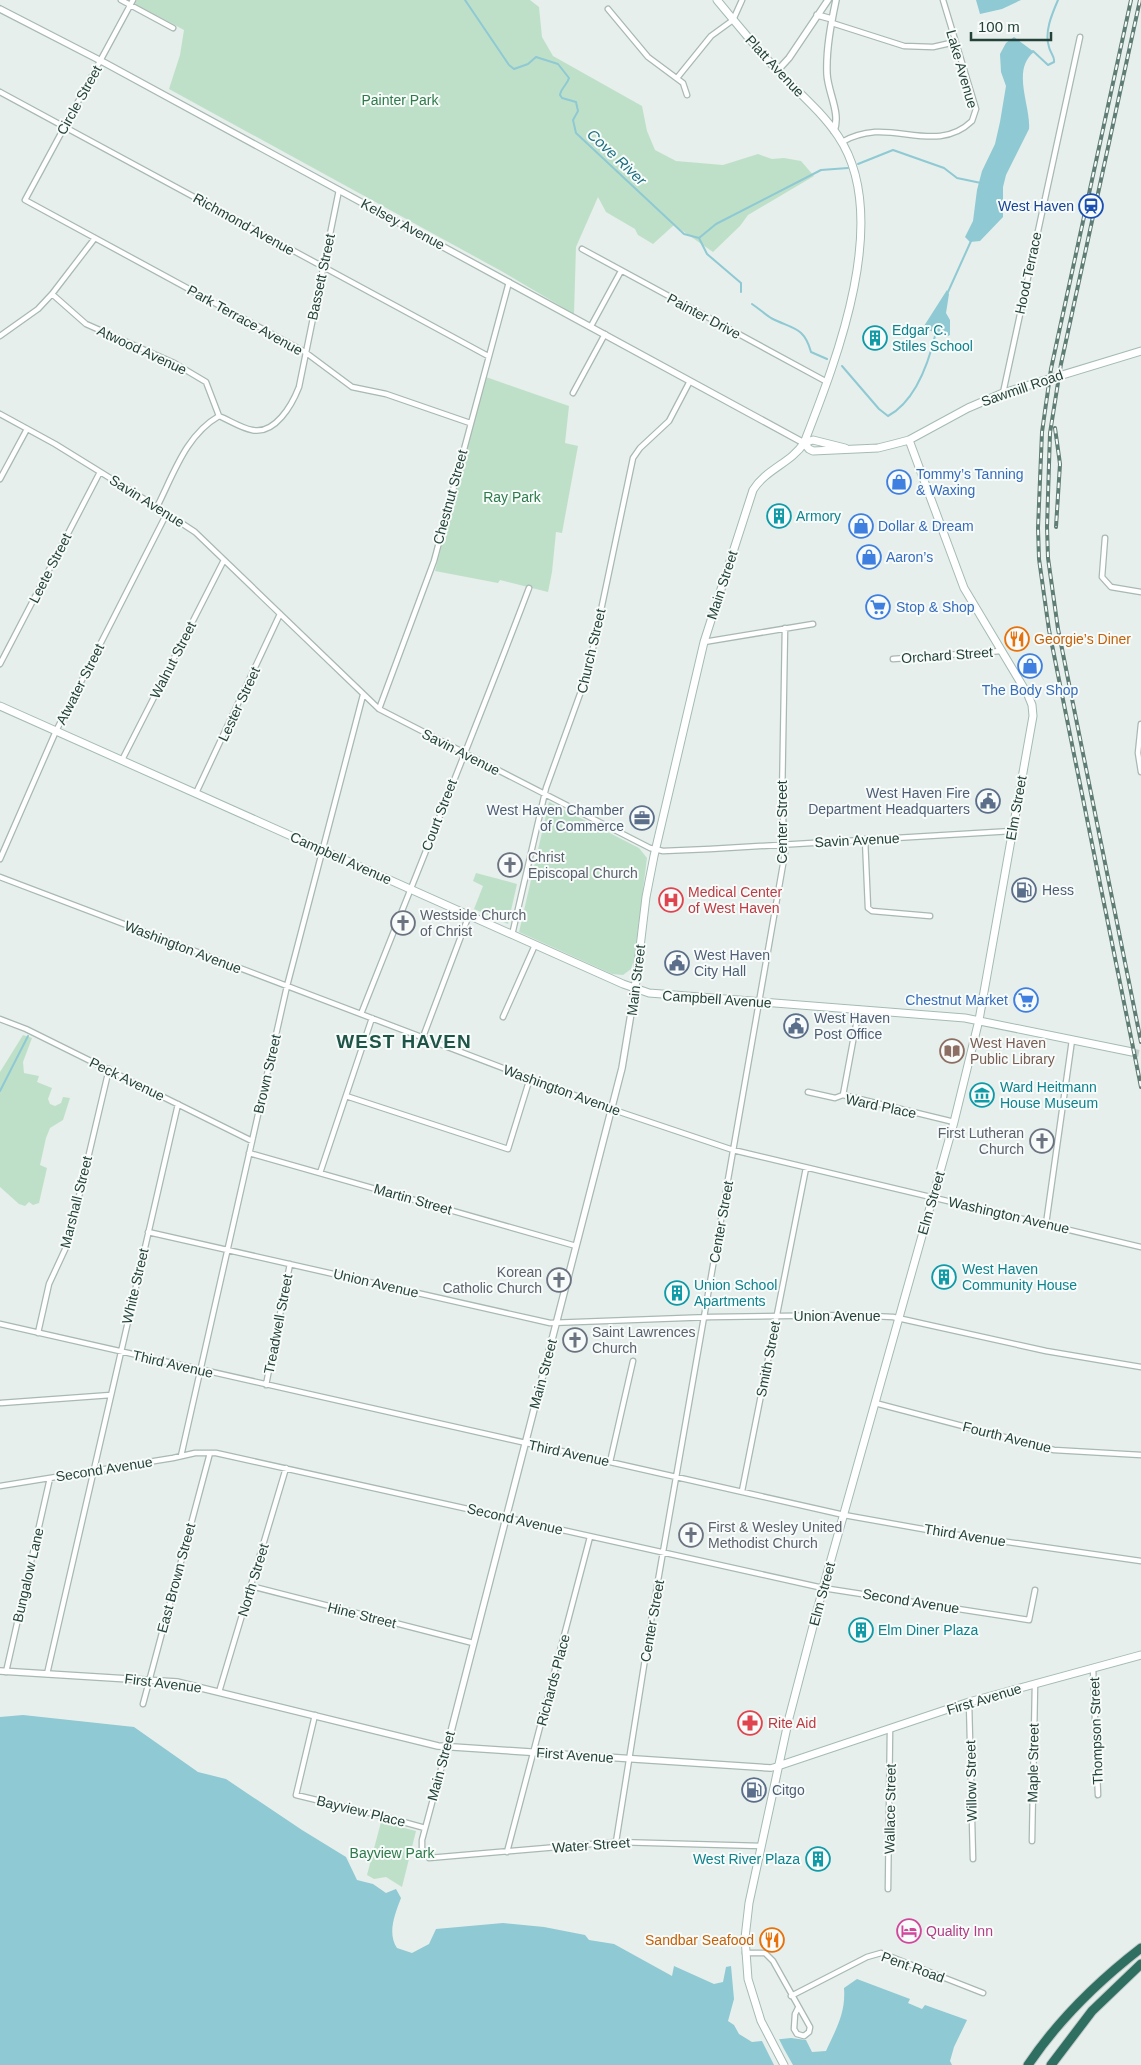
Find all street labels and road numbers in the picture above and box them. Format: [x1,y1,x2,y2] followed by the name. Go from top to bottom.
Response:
[943,28,981,110] street label: Lake Avenue
[742,32,808,100] street label: Platt Avenue
[53,62,105,138] street label: Circle Street
[191,190,298,259] street label: Richmond Avenue
[358,195,448,253] street label: Kelsey Avenue
[1011,230,1045,316] street label: Hood Terrace
[304,232,338,322] street label: Bassett Street
[185,282,306,358] street label: Park Terrace Avenue
[665,290,744,342] street label: Painter Drive
[95,322,190,378] street label: Atwood Avenue
[979,367,1065,409] street label: Sawmill Road
[430,448,470,546] street label: Chestnut Street
[107,472,188,531] street label: Savin Avenue
[26,530,74,606] street label: Leete Street
[703,548,741,622] street label: Main Street
[573,607,609,695] street label: Church Street
[147,619,199,701] street label: Walnut Street
[53,641,107,727] street label: Atwater Street
[901,644,993,666] street label: Orchard Street
[215,664,263,744] street label: Lester Street
[419,725,503,779] street label: Savin Avenue
[1002,774,1030,842] street label: Elm Street
[418,777,460,853] street label: Court Street
[774,780,790,864] street label: Center Street
[288,828,394,888] street label: Campbell Avenue
[814,830,900,850] street label: Savin Avenue
[122,917,244,977] street label: Washington Avenue
[624,943,648,1017] street label: Main Street
[662,987,772,1011] street label: Campbell Avenue
[250,1033,284,1115] street label: Brown Street
[87,1054,167,1104] street label: Peck Avenue
[501,1061,623,1119] street label: Washington Avenue
[844,1091,918,1121] street label: Ward Place
[57,1154,95,1250] street label: Marshall Street
[914,1169,948,1237] street label: Elm Street
[372,1180,454,1218] street label: Martin Street
[706,1180,736,1264] street label: Center Street
[947,1193,1071,1237] street label: Washington Avenue
[119,1247,151,1325] street label: White Street
[332,1265,420,1301] street label: Union Avenue
[260,1273,296,1375] street label: Treadwell Street
[794,1308,881,1324] street label: Union Avenue
[753,1320,783,1398] street label: Smith Street
[526,1337,560,1411] street label: Main Street
[131,1347,215,1381] street label: Third Avenue
[961,1418,1053,1456] street label: Fourth Avenue
[527,1437,611,1469] street label: Third Avenue
[54,1453,154,1485] street label: Second Avenue
[466,1500,565,1538] street label: Second Avenue
[154,1521,198,1635] street label: East Brown Street
[923,1521,1007,1549] street label: Third Avenue
[9,1526,47,1624] street label: Bungalow Lane
[234,1541,272,1618] street label: North Street
[806,1560,838,1628] street label: Elm Street
[637,1579,667,1663] street label: Center Street
[861,1585,961,1617] street label: Second Avenue
[326,1599,398,1631] street label: Hine Street
[533,1632,573,1728] street label: Richards Place
[124,1670,203,1696] street label: First Avenue
[1086,1677,1106,1785] street label: Thompson Street
[945,1680,1024,1718] street label: First Avenue
[1024,1723,1042,1803] street label: Maple Street
[424,1729,458,1803] street label: Main Street
[962,1740,980,1822] street label: Willow Street
[536,1744,614,1766] street label: First Avenue
[881,1764,899,1854] street label: Wallace Street
[315,1792,407,1830] street label: Bayview Place
[552,1834,631,1856] street label: Water Street
[879,1948,947,1986] street label: Pent Road

